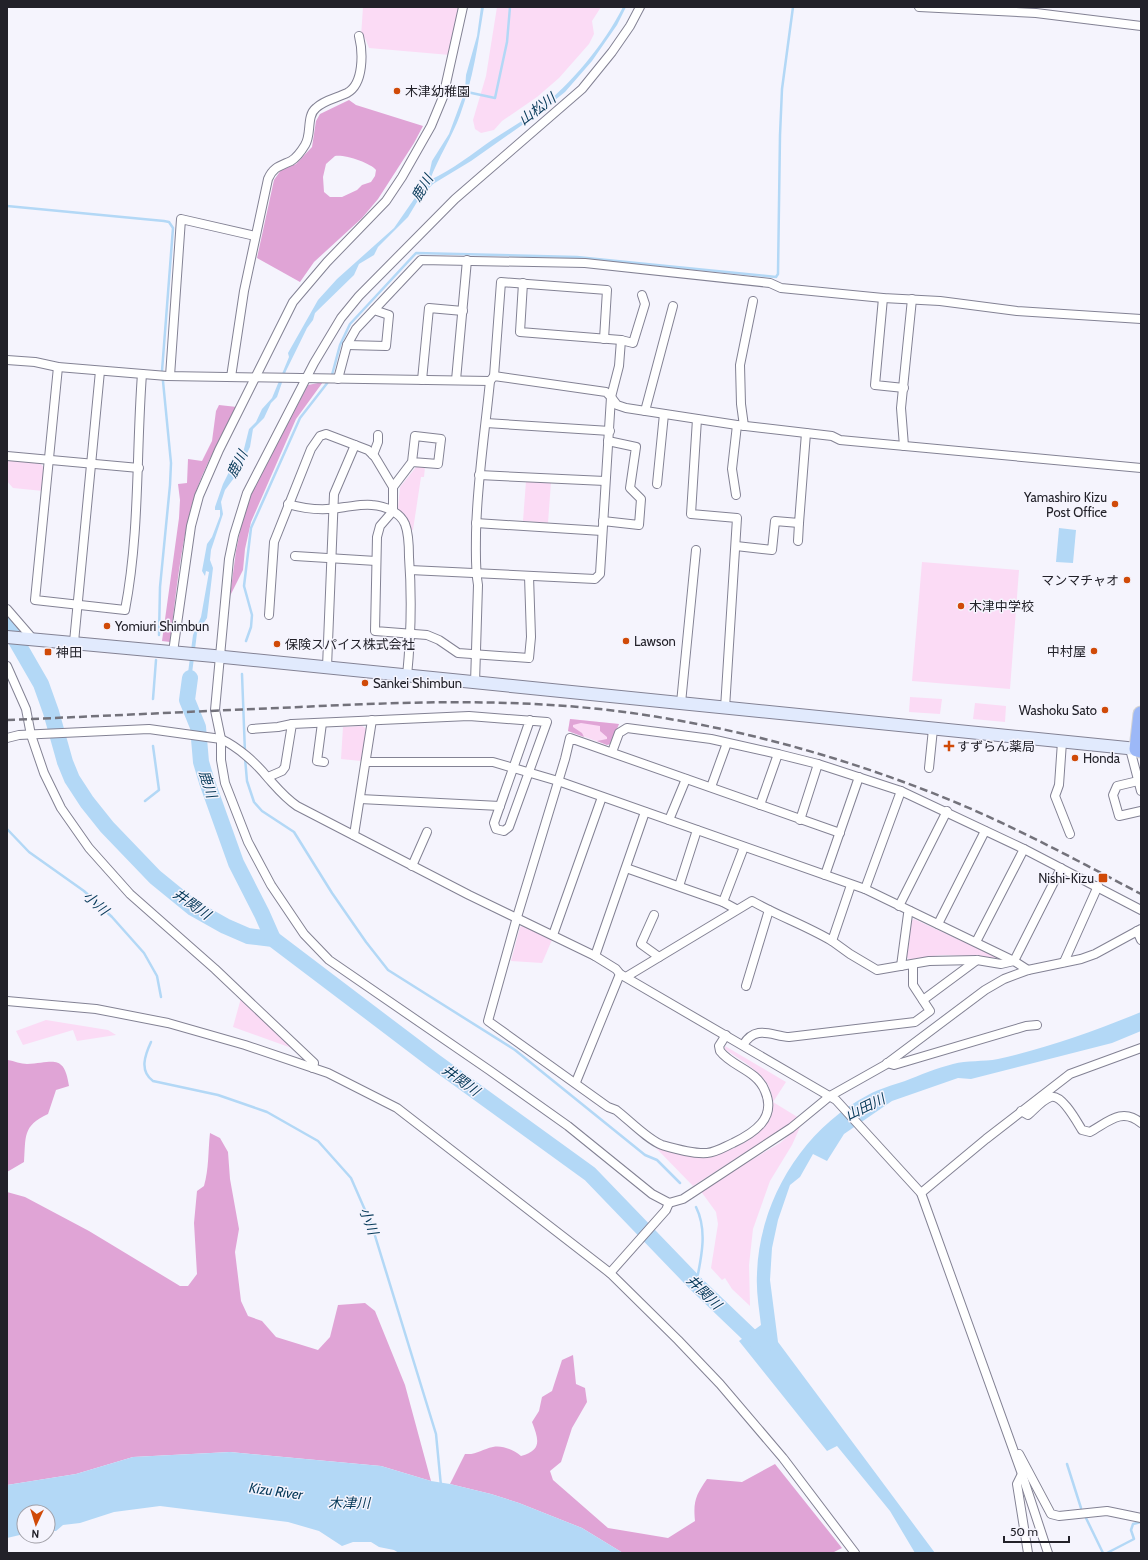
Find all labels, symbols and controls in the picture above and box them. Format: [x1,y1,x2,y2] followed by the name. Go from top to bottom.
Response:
[405,83,470,99] place label: 木津幼稚園
[392,86,402,96] marker: 木津幼稚園
[515,88,561,129] water label: 山松川
[407,170,438,205] water label: 鹿川
[223,446,252,481] water label: 鹿川
[1023,489,1107,520] place label: Yamashiro Kizu Post Office
[1110,499,1120,509] marker: Yamashiro Kizu Post Office
[1041,572,1119,588] place label: マンマチャオ
[1122,575,1132,585] marker: マンマチャオ
[969,598,1034,614] place label: 木津中学校
[956,601,966,611] marker: 木津中学校
[114,618,209,634] place label: Yomiuri Shimbun
[102,621,112,631] marker: Yomiuri Shimbun
[634,633,676,649] place label: Lawson
[285,636,415,652] place label: 保険スパイス株式会社
[621,636,631,646] marker: Lawson
[272,639,282,649] marker: 保険スパイス株式会社
[1047,643,1086,659] place label: 中村屋
[56,644,82,660] place label: 神田
[1089,646,1099,656] marker: 中村屋
[43,647,53,657] marker: 神田
[373,675,462,691] place label: Sankei Shimbun
[360,678,370,688] marker: Sankei Shimbun
[1019,702,1097,718] place label: Washoku Sato
[1100,705,1110,715] marker: Washoku Sato
[957,738,1035,754] place label: すずらん薬局
[944,741,954,751] marker: すずらん薬局
[1083,750,1121,766] place label: Honda
[1070,753,1080,763] marker: Honda
[195,768,222,802] water label: 鹿川
[1038,870,1094,886] place label: Nishi-Kizu
[1097,872,1109,884] marker: Nishi-Kizu
[170,885,216,925] water label: 井関川
[80,887,114,920] water label: 小川
[439,1060,485,1101] water label: 井関川
[842,1089,890,1124] water label: 山田川
[356,1205,383,1239] water label: 小川
[683,1271,727,1314] water label: 井関川
[248,1478,305,1504] water label: Kizu River
[328,1494,372,1512] water label: 木津川
[16,1504,56,1544] north arrow
[1004,1518,1069,1544] scale bar
[1010,1524,1038,1539] text: 50 m
[31,1527,40,1541] text: N

